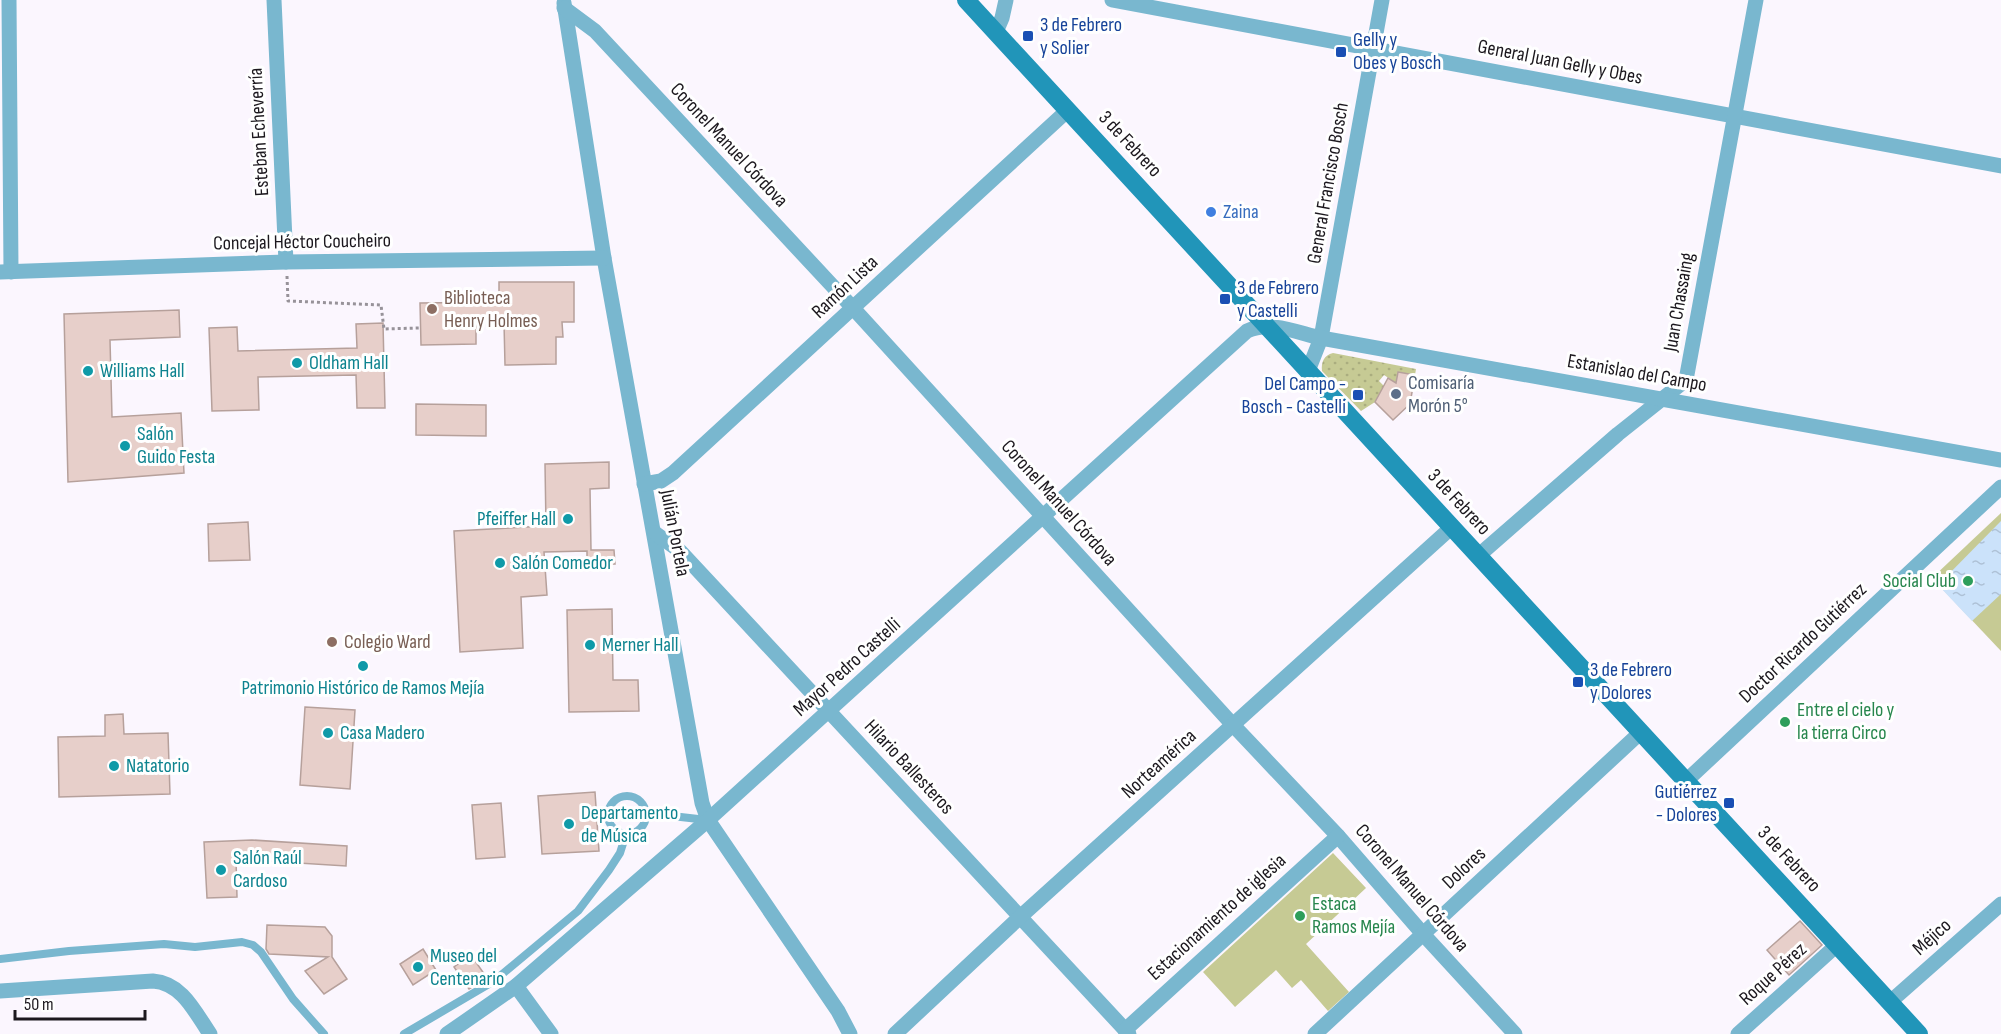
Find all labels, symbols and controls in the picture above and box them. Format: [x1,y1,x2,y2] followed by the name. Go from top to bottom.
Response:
[1040,13,1122,60] place label: 3 de Febrero y Solier
[1353,28,1441,75] place label: Gelly y Obes y Bosch
[1021,29,1035,43] marker: 3 de Febrero y Solier
[1476,34,1644,90] street label: General Juan Gelly y Obes
[1334,45,1348,59] marker: Gelly y Obes y Bosch
[244,67,274,197] street label: Esteban Echeverría
[665,78,793,212] street label: Coronel Manuel Córdova
[1302,101,1354,265] street label: General Francisco Bosch
[1093,106,1167,182] street label: 3 de Febrero
[1223,200,1259,224] place label: Zaina
[1204,205,1218,219] marker: Zaina
[213,228,391,256] street label: Concejal Héctor Coucheiro
[807,250,883,324] street label: Ramón Lista
[1658,251,1699,354] street label: Juan Chassaing
[1237,276,1319,323] place label: 3 de Febrero y Castelli
[444,286,538,333] place label: Biblioteca Henry Holmes
[1218,292,1232,306] marker: 3 de Febrero y Castelli
[425,302,439,316] marker: Biblioteca Henry Holmes
[1565,349,1709,397] street label: Estanislao del Campo
[309,351,389,375] place label: Oldham Hall
[290,356,304,370] marker: Oldham Hall
[100,359,185,383] place label: Williams Hall
[81,364,95,378] marker: Williams Hall
[1408,371,1474,418] place label: Comisaría Morón 5°
[1242,372,1346,419] place label: Del Campo - Bosch - Castelli
[1389,387,1403,401] marker: Comisaría Morón 5°
[1351,388,1365,402] marker: Del Campo - Bosch - Castelli
[137,422,215,469] place label: Salón Guido Festa
[996,435,1122,571] street label: Coronel Manuel Córdova
[118,439,132,453] marker: Salón Guido Festa
[1422,464,1496,540] street label: 3 de Febrero
[655,487,695,578] street label: Julián Portela
[477,507,556,531] place label: Pfeiffer Hall
[561,512,575,526] marker: Pfeiffer Hall
[512,551,613,575] place label: Salón Comedor
[493,556,507,570] marker: Salón Comedor
[1883,569,1956,593] place label: Social Club
[1961,574,1975,588] marker: Social Club
[1734,578,1872,708] street label: Doctor Ricardo Gutiérrez
[789,613,905,721] street label: Mayor Pedro Castelli
[344,630,431,654] place label: Colegio Ward
[602,633,678,657] place label: Merner Hall
[325,635,339,649] marker: Colegio Ward
[583,638,597,652] marker: Merner Hall
[1590,658,1672,705] place label: 3 de Febrero y Dolores
[356,659,370,673] marker: Patrimonio Histórico de Ramos Mejía
[1571,675,1585,689] marker: 3 de Febrero y Dolores
[241,676,485,700] place label: Patrimonio Histórico de Ramos Mejía
[1797,698,1895,745] place label: Entre el cielo y la tierra Circo
[859,715,959,819] street label: Hilario Ballesteros
[1778,715,1792,729] marker: Entre el cielo y la tierra Circo
[340,721,425,745] place label: Casa Madero
[1117,724,1201,804] street label: Norteamérica
[321,726,335,740] marker: Casa Madero
[126,754,190,778] place label: Natatorio
[107,759,121,773] marker: Natatorio
[1654,780,1717,827] place label: Gutiérrez - Dolores
[1722,796,1736,810] marker: Gutiérrez - Dolores
[581,801,678,848] place label: Departamento de Música
[562,817,576,831] marker: Departamento de Música
[1350,819,1474,957] street label: Coronel Manuel Córdova
[1752,821,1826,897] street label: 3 de Febrero
[1437,842,1491,894] street label: Dolores
[233,846,302,893] place label: Salón Raúl Cardoso
[1143,849,1291,985] street label: Estacionamiento de iglesia
[214,863,228,877] marker: Salón Raúl Cardoso
[1312,892,1395,939] place label: Estaca Ramos Mejía
[1293,909,1307,923] marker: Estaca Ramos Mejía
[1908,914,1956,960] street label: Méjico
[1734,938,1812,1010] street label: Roque Pérez
[430,944,504,991] place label: Museo del Centenario
[411,960,425,974] marker: Museo del Centenario
[15,983,146,1021] scale bar
[24,994,54,1015] text: 50 m

